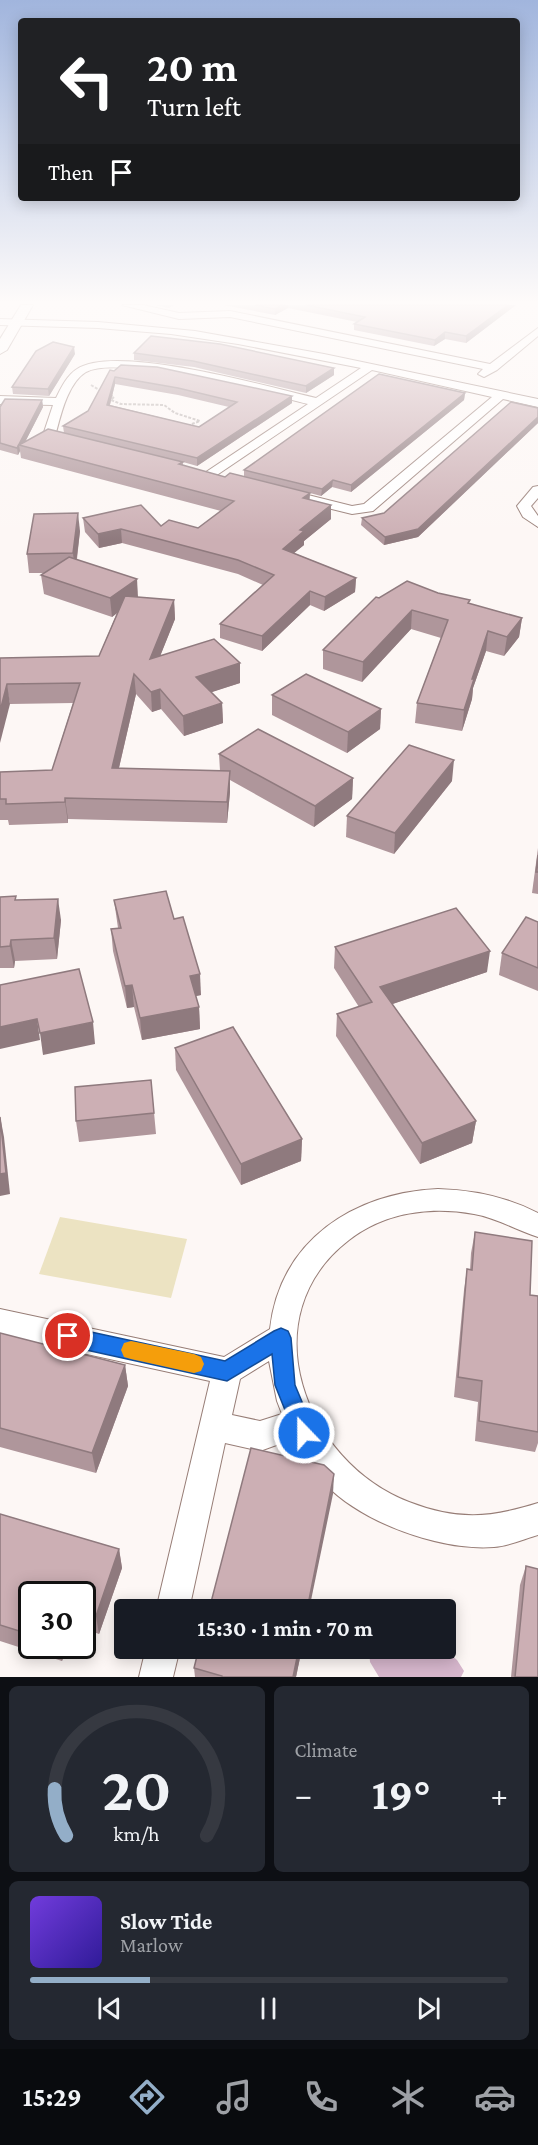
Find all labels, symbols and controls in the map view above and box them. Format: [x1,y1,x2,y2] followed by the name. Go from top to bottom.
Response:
[48,42,126,120] icon: left
[147,43,238,90] text: 20 m
[147,92,241,122] text: Turn left
[105,156,138,189] icon: arrive
[48,160,93,185] text: Then
[42,1310,93,1361] pin
[51,1319,84,1352] icon: arrive
[272,1401,336,1465] position arrow
[18,1581,96,1659] speed limit sign: 30
[197,1616,373,1641] text: 15:30 · 1 min · 70 m
[295,1739,357,1761] text: Climate
[102,1754,172,1823] text: 20
[372,1769,431,1819] text: 19°
[295,1776,312,1813] text: −
[491,1776,508,1813] text: +
[114,1822,160,1846] text: km/h
[120,1909,212,1934] text: Slow Tide
[120,1934,183,1956] text: Marlow
[93,1992,126,2025] icon: previous
[252,1992,285,2025] icon: pause
[412,1992,445,2025] icon: next
[126,2076,168,2118] icon: directions
[213,2076,255,2118] icon: music
[300,2076,342,2118] icon: phone
[387,2076,429,2118] icon: climate
[474,2076,516,2118] icon: car
[22,2082,82,2112] text: 15:29

